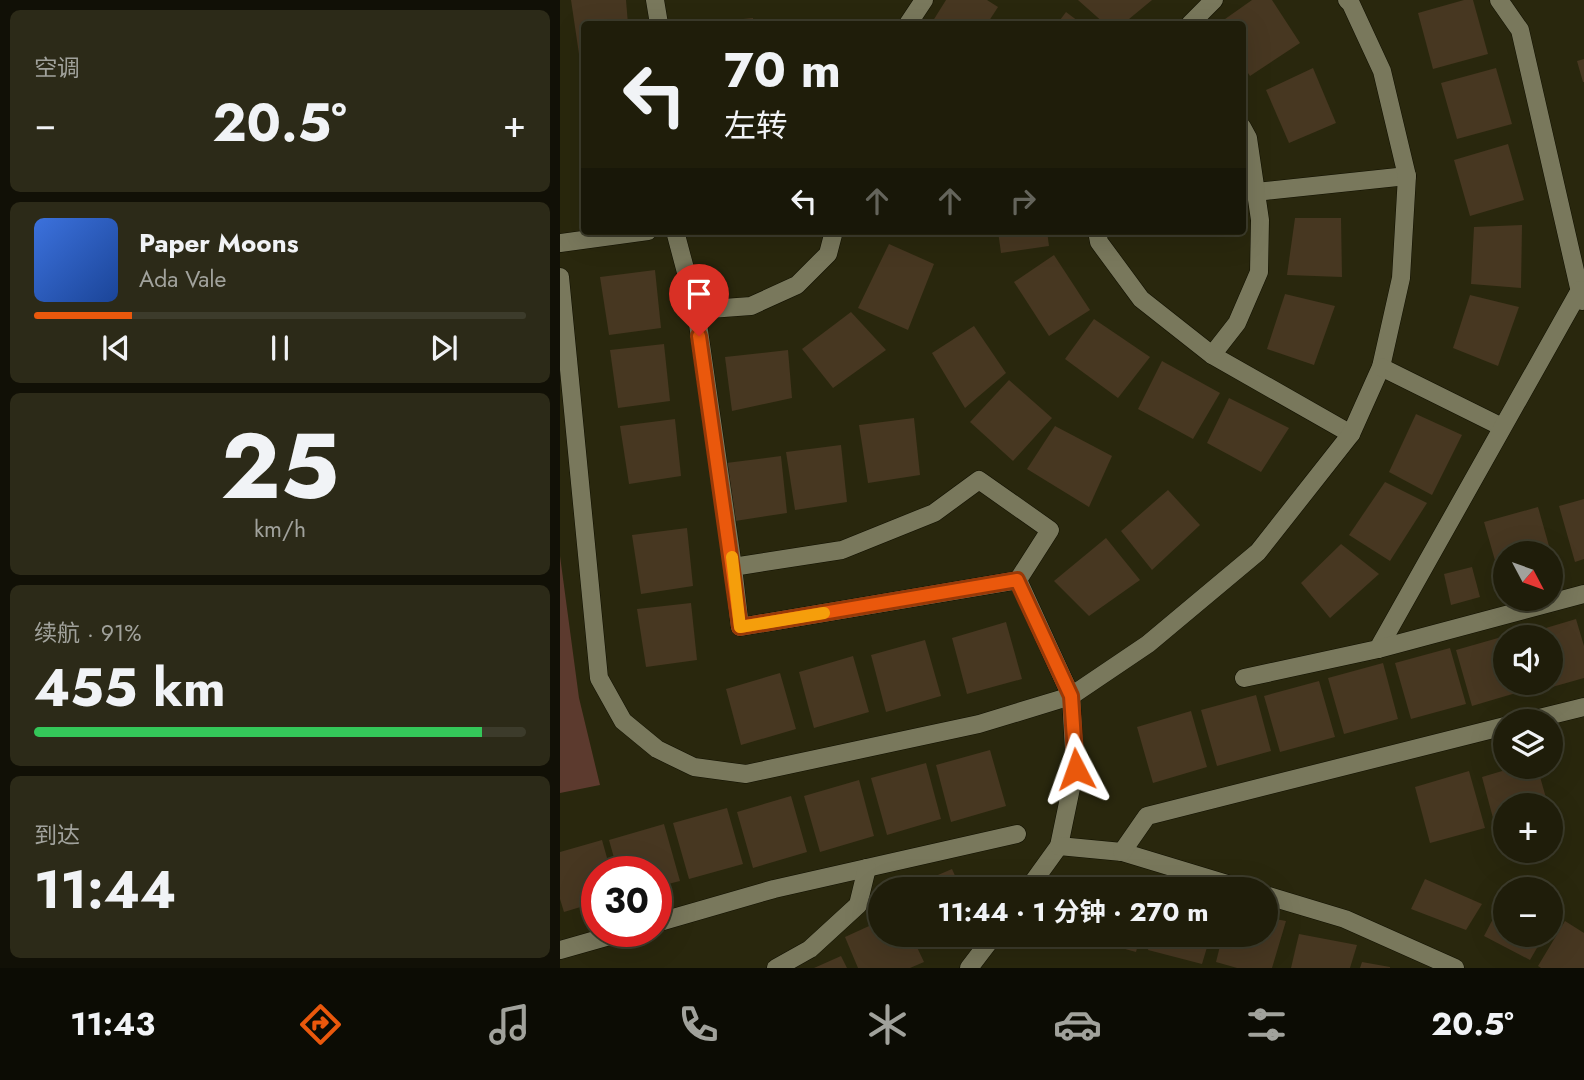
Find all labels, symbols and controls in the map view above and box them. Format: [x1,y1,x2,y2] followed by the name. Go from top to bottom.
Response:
[724,35,841,105] text: 70 m
[609,49,700,140] icon: left
[34,51,80,85] text: 空调
[212,85,347,161] text: 20.5°
[34,96,56,151] text: −
[503,96,526,151] text: +
[724,103,788,149] text: 左转
[785,182,823,220] icon: left
[858,182,896,220] icon: ahead
[931,182,969,220] icon: ahead
[1004,182,1042,220] icon: right
[139,224,299,262] text: Paper Moons
[139,262,226,296] text: Ada Vale
[669,264,729,336] pin
[680,275,718,313] icon: arrive
[97,329,135,367] icon: previous
[261,329,299,367] icon: pause
[425,329,463,367] icon: next
[221,401,339,532] text: 25
[254,512,306,546] text: km/h
[1493,541,1563,611] north arrow
[1493,541,1563,947] map controls
[34,616,142,650] text: 续航 · 91%
[1493,625,1563,695] button: sound
[34,650,226,726] text: 455 km
[1493,709,1563,779] button: layers
[1039,732,1113,806] position arrow
[1493,793,1563,863] button: +
[34,818,80,852] text: 到达
[34,852,176,928] text: 11:44
[581,856,672,947] speed limit sign: 30
[1493,877,1563,947] button: −
[937,893,1209,931] text: 11:44 · 1 分钟 · 270 m
[296,1000,345,1049] icon: directions
[485,1000,534,1049] icon: music
[674,1000,723,1049] icon: phone
[863,1000,912,1049] icon: climate
[1053,1000,1102,1049] icon: car
[1242,1000,1291,1049] icon: filters
[70,1001,155,1047] text: 11:43
[1431,1001,1514,1047] text: 20.5°

